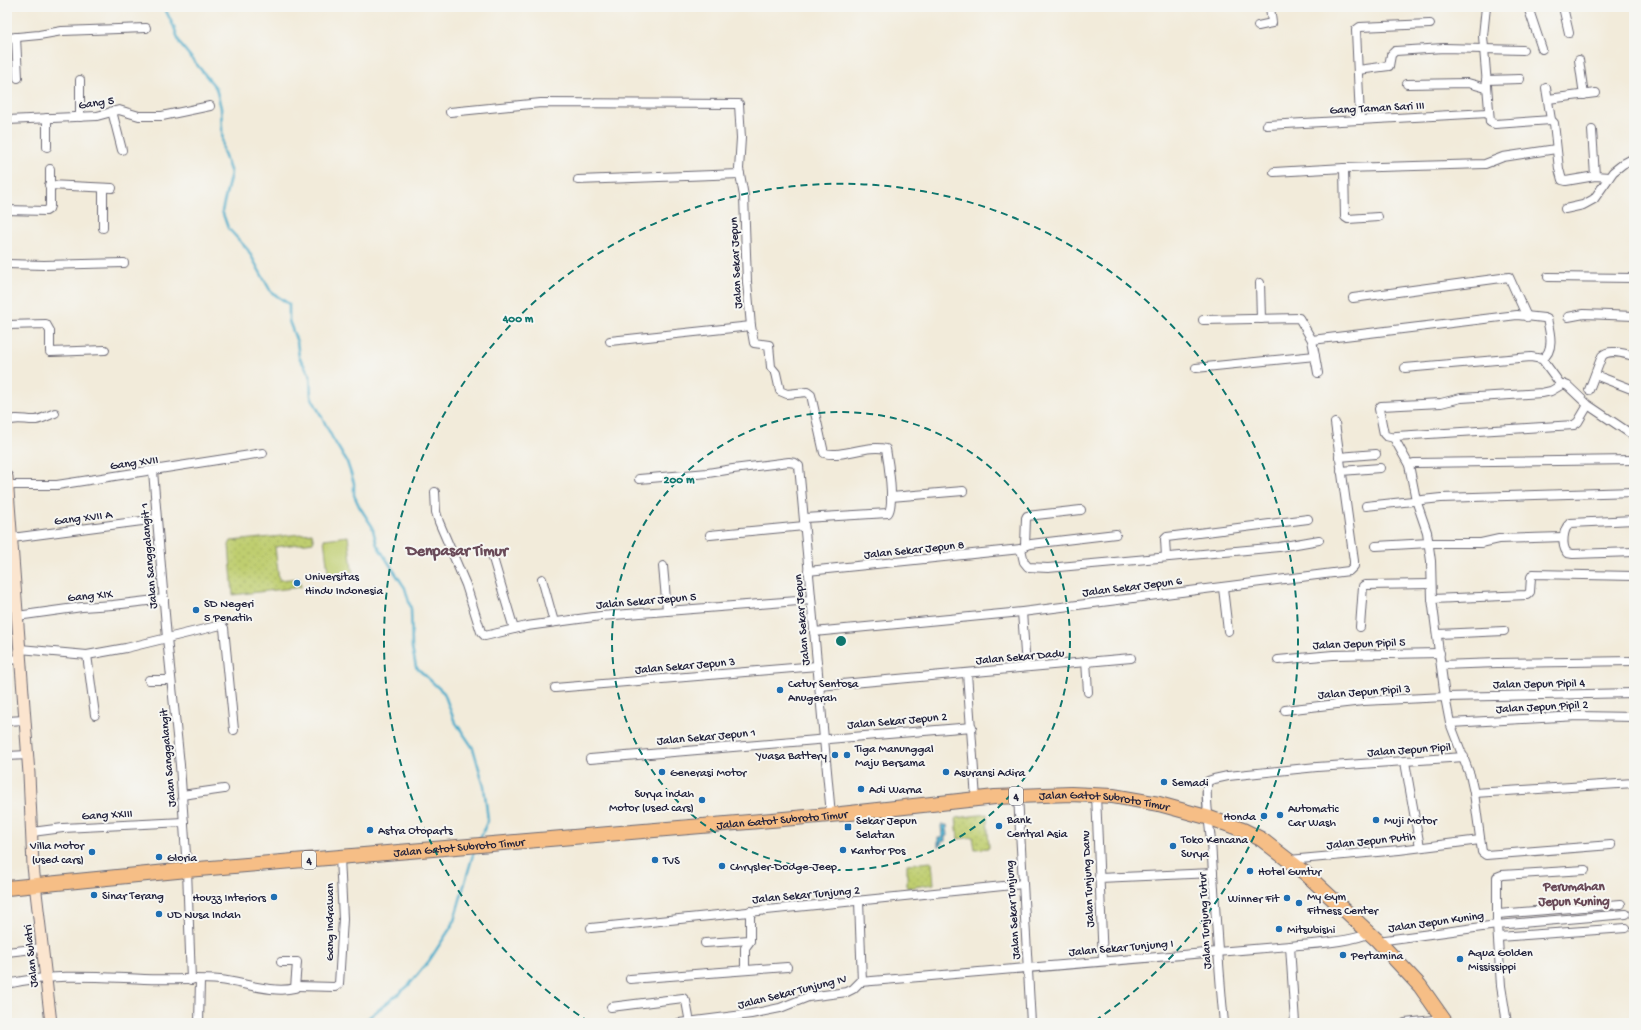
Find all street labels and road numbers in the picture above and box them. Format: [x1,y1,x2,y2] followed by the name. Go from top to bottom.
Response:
[77,94,115,114] street label: Gang 5
[1329,100,1425,118] street label: Gang Taman Sari III
[728,217,746,309] street label: Jalan Sekar Jepun
[109,454,159,474] street label: Gang XVII
[138,502,162,609] street label: Jalan Sanggalangit 1
[53,508,114,529] street label: Gang XVII A
[863,539,966,563] street label: Jalan Sekar Jepun 8
[792,573,814,666] street label: Jalan Sekar Jepun
[1082,575,1184,601] street label: Jalan Sekar Jepun 6
[67,588,114,606] street label: Gang XIX
[595,591,697,613] street label: Jalan Sekar Jepun 5
[1312,636,1406,654] street label: Jalan Jepun Pipil 5
[975,647,1065,669] street label: Jalan Sekar Dadu
[634,656,736,678] street label: Jalan Sekar Jepun 3
[1493,677,1586,693] street label: Jalan Jepun Pipil 4
[1317,683,1411,703] street label: Jalan Jepun Pipil 3
[1495,699,1589,717] street label: Jalan Jepun Pipil 2
[158,707,180,807] street label: Jalan Sanggalangit
[847,711,948,733] street label: Jalan Sekar Jepun 2
[656,727,756,749] street label: Jalan Sekar Jepun 1
[1367,741,1452,761] street label: Jalan Jepun Pipil
[1009,787,1023,805] road number: 4
[1039,789,1172,816] street label: Jalan Gatot Subroto Timur
[81,808,133,824] street label: Gang XXIII
[716,808,850,834] street label: Jalan Gatot Subroto Timur
[1079,830,1099,928] street label: Jalan Tunjung Danu
[1326,830,1417,854] street label: Jalan Jepun Putih
[393,836,527,861] street label: Jalan Gatot Subroto Timur
[302,851,316,869] road number: 4
[1004,860,1024,960] street label: Jalan Sekar Tunjung
[1196,871,1216,969] street label: Jalan Tunjung Tutur
[324,883,338,961] street label: Gang Indrawan
[752,884,861,908] street label: Jalan Sekar Tunjung 2
[1387,909,1485,937] street label: Jalan Jepun Kuning
[22,923,42,988] street label: Jalan Sulatri
[1068,937,1174,961] street label: Jalan Sekar Tunjung I
[737,973,849,1013] street label: Jalan Sekar Tunjung IV

